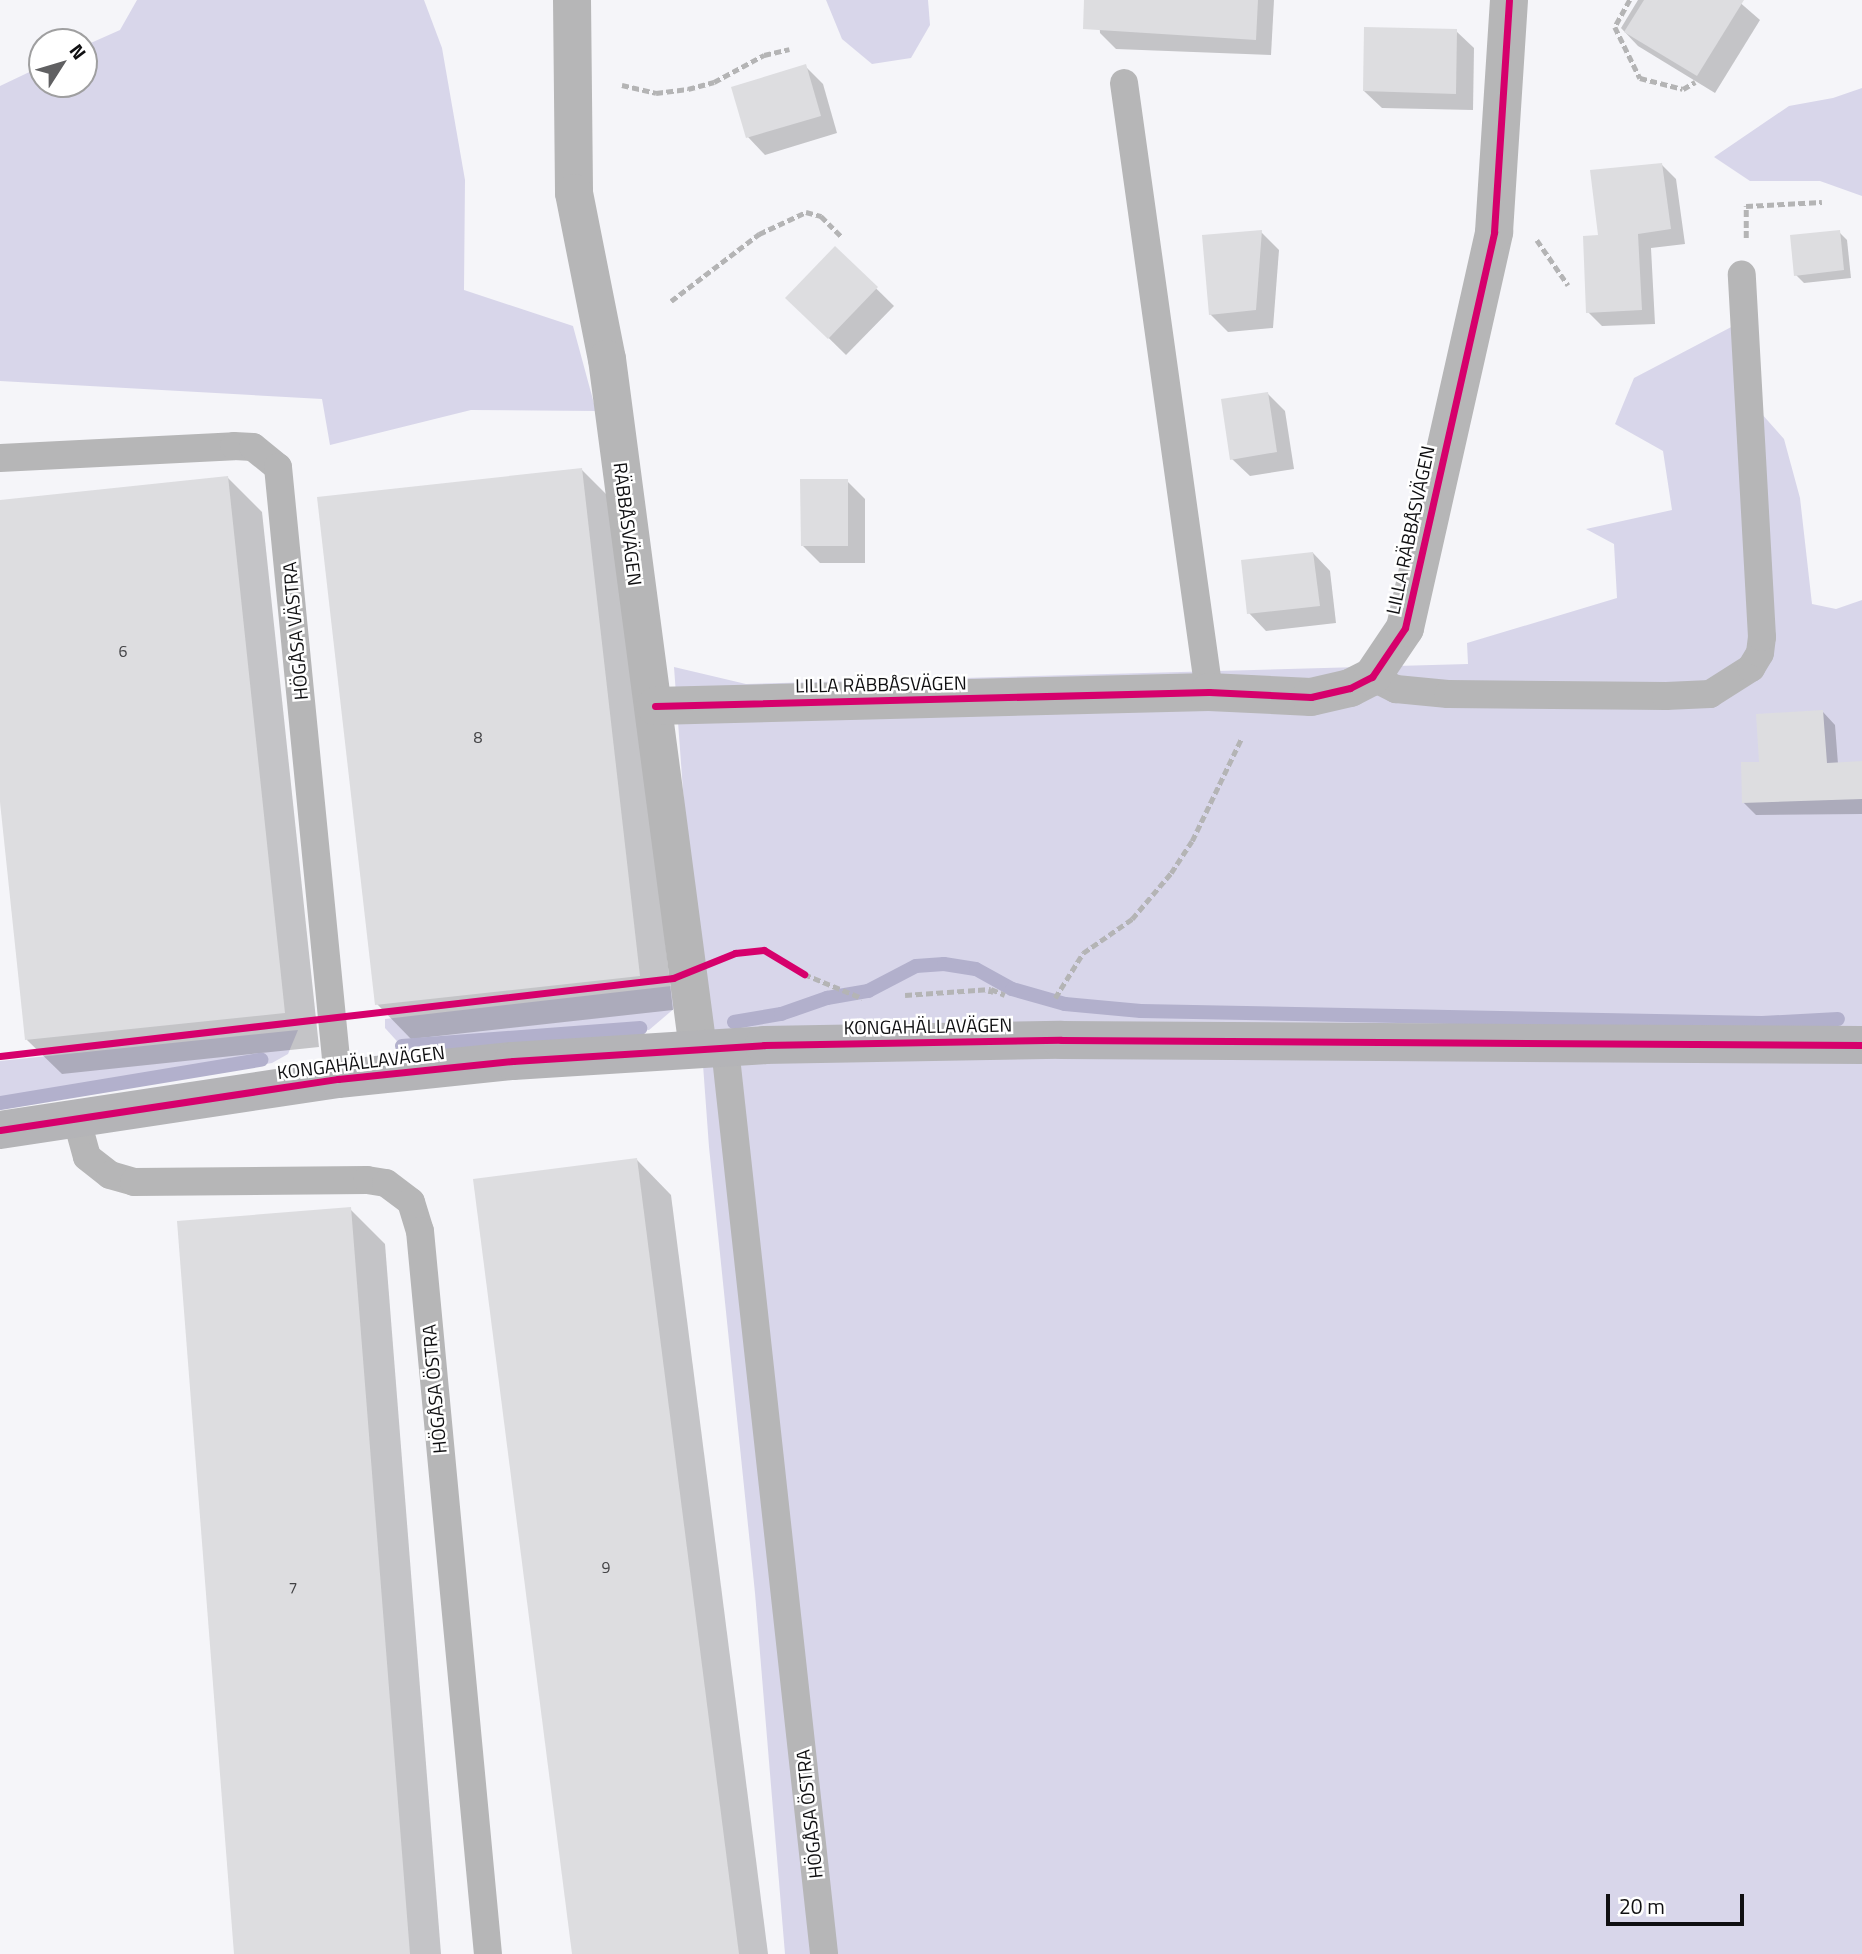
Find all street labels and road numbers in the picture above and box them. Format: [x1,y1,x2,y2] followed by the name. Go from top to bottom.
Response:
[1381,444,1439,616] street label: LILLA RÄBBÅSVÄGEN
[609,461,647,587] street label: RÄBBÅSVÄGEN
[278,561,312,701] street label: HÖGÅSA VÄSTRA
[795,671,967,697] street label: LILLA RÄBBÅSVÄGEN
[843,1013,1013,1039] street label: KONGAHÄLLAVÄGEN
[276,1040,446,1084] street label: KONGAHÄLLAVÄGEN
[417,1323,451,1455] street label: HÖGÅSA ÖSTRA
[791,1748,827,1880] street label: HÖGÅSA ÖSTRA

